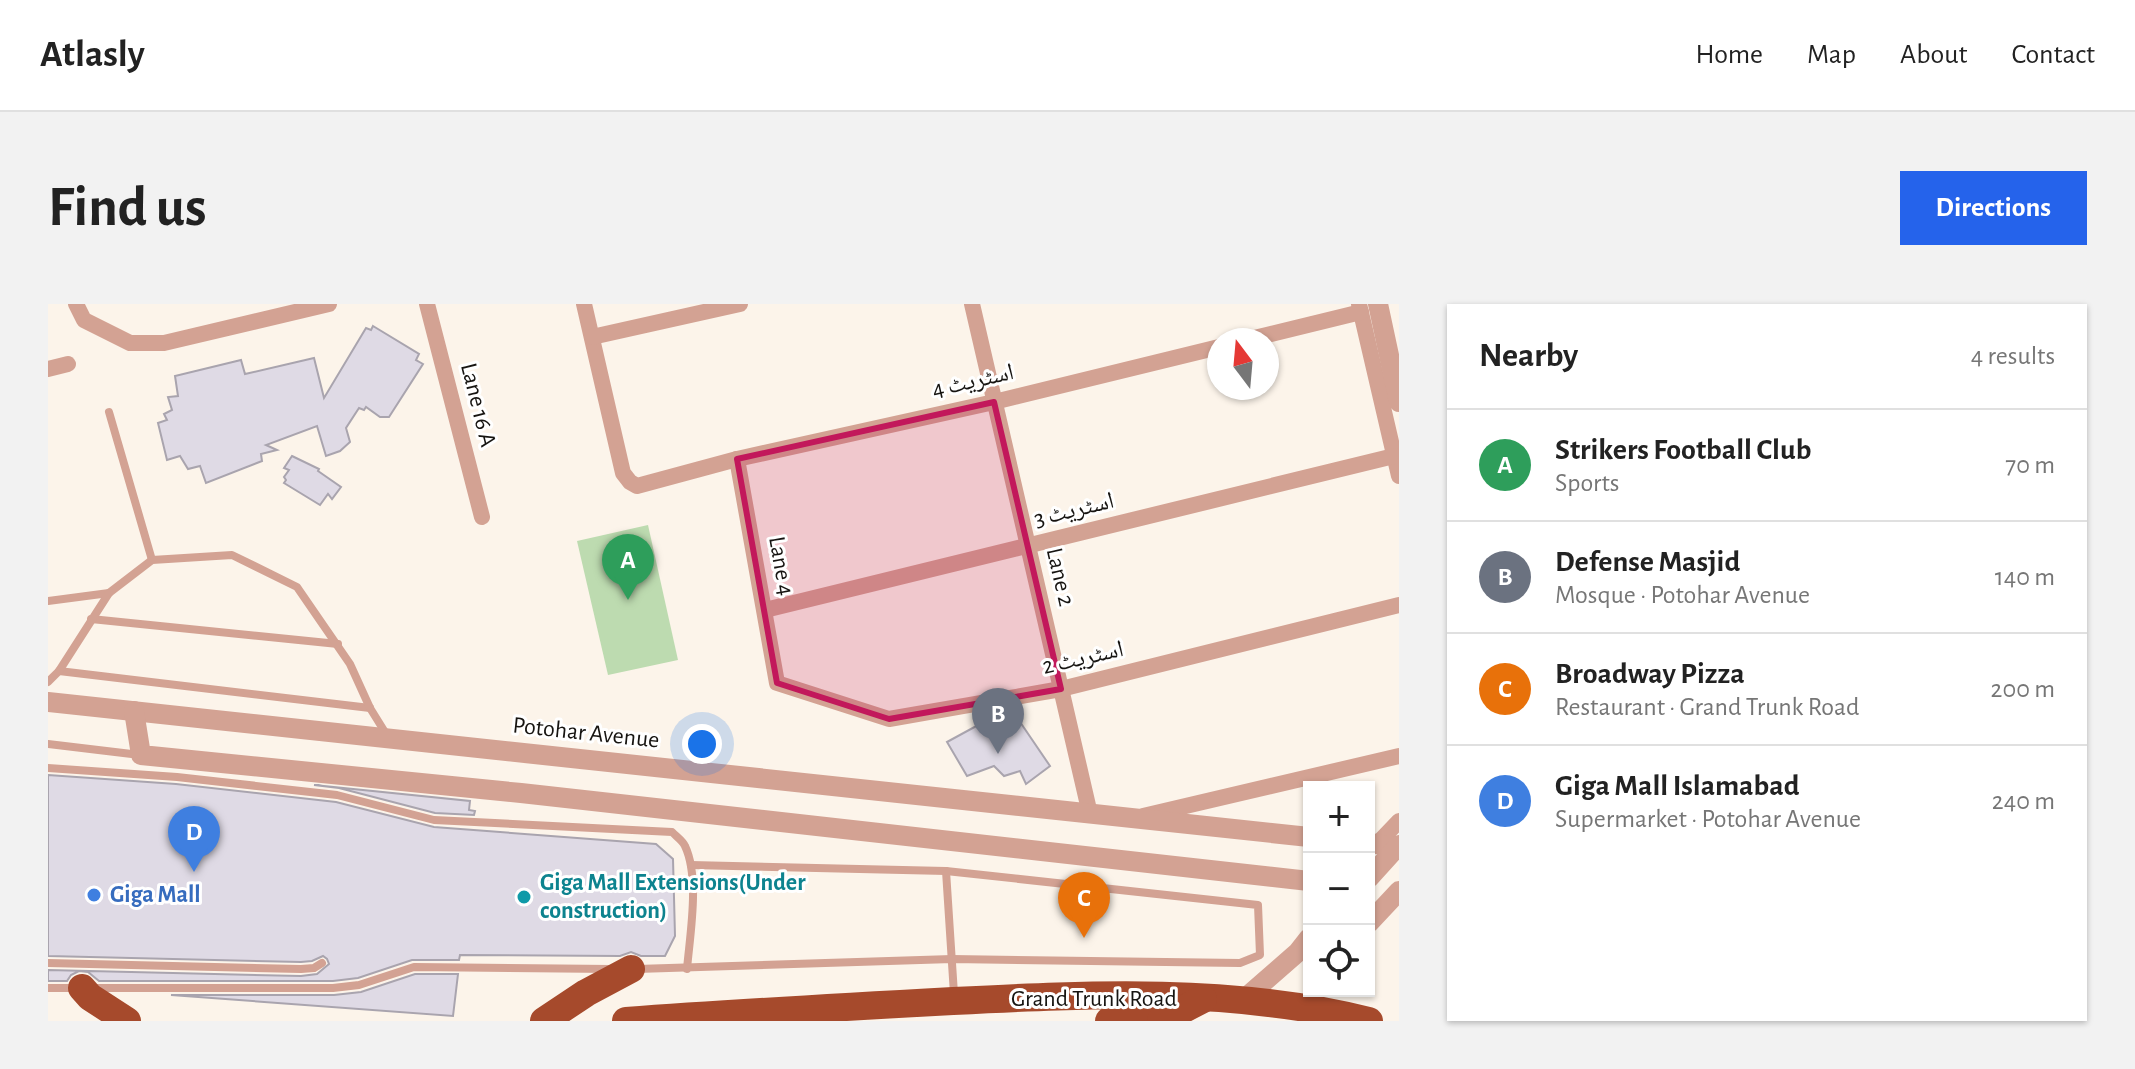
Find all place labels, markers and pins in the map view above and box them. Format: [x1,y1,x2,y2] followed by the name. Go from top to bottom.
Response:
[602,534,654,600] pin: A
[972,688,1024,754] pin: B
[168,806,220,872] pin: D
[540,871,806,923] place label: Giga Mall Extensions(Under construction)
[1058,872,1110,938] pin: C
[110,883,201,907] place label: Giga Mall
[85,886,103,904] marker: Giga Mall
[515,888,533,906] marker: Giga Mall Extensions(Under construction)

